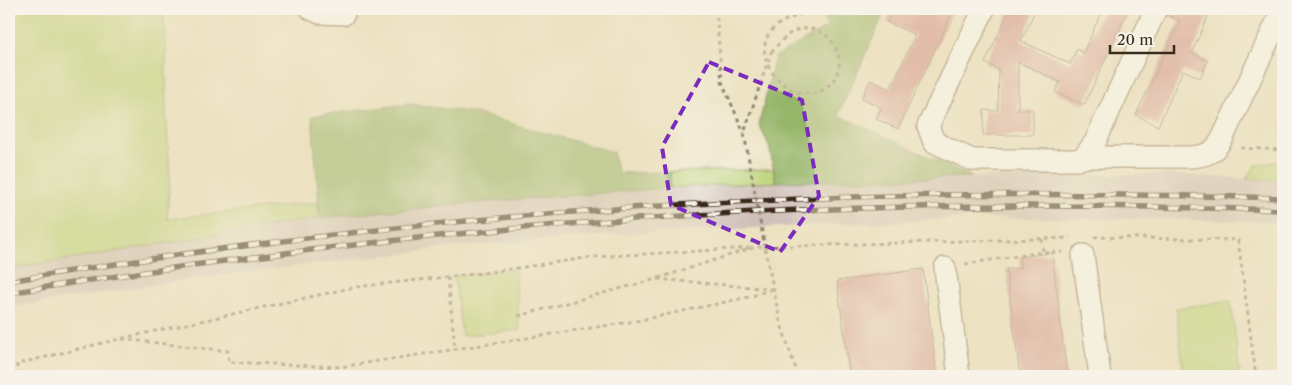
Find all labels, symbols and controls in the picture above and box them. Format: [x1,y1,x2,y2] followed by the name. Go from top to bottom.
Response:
[1110,22,1173,54] scale bar
[1117,30,1153,49] text: 20 m

